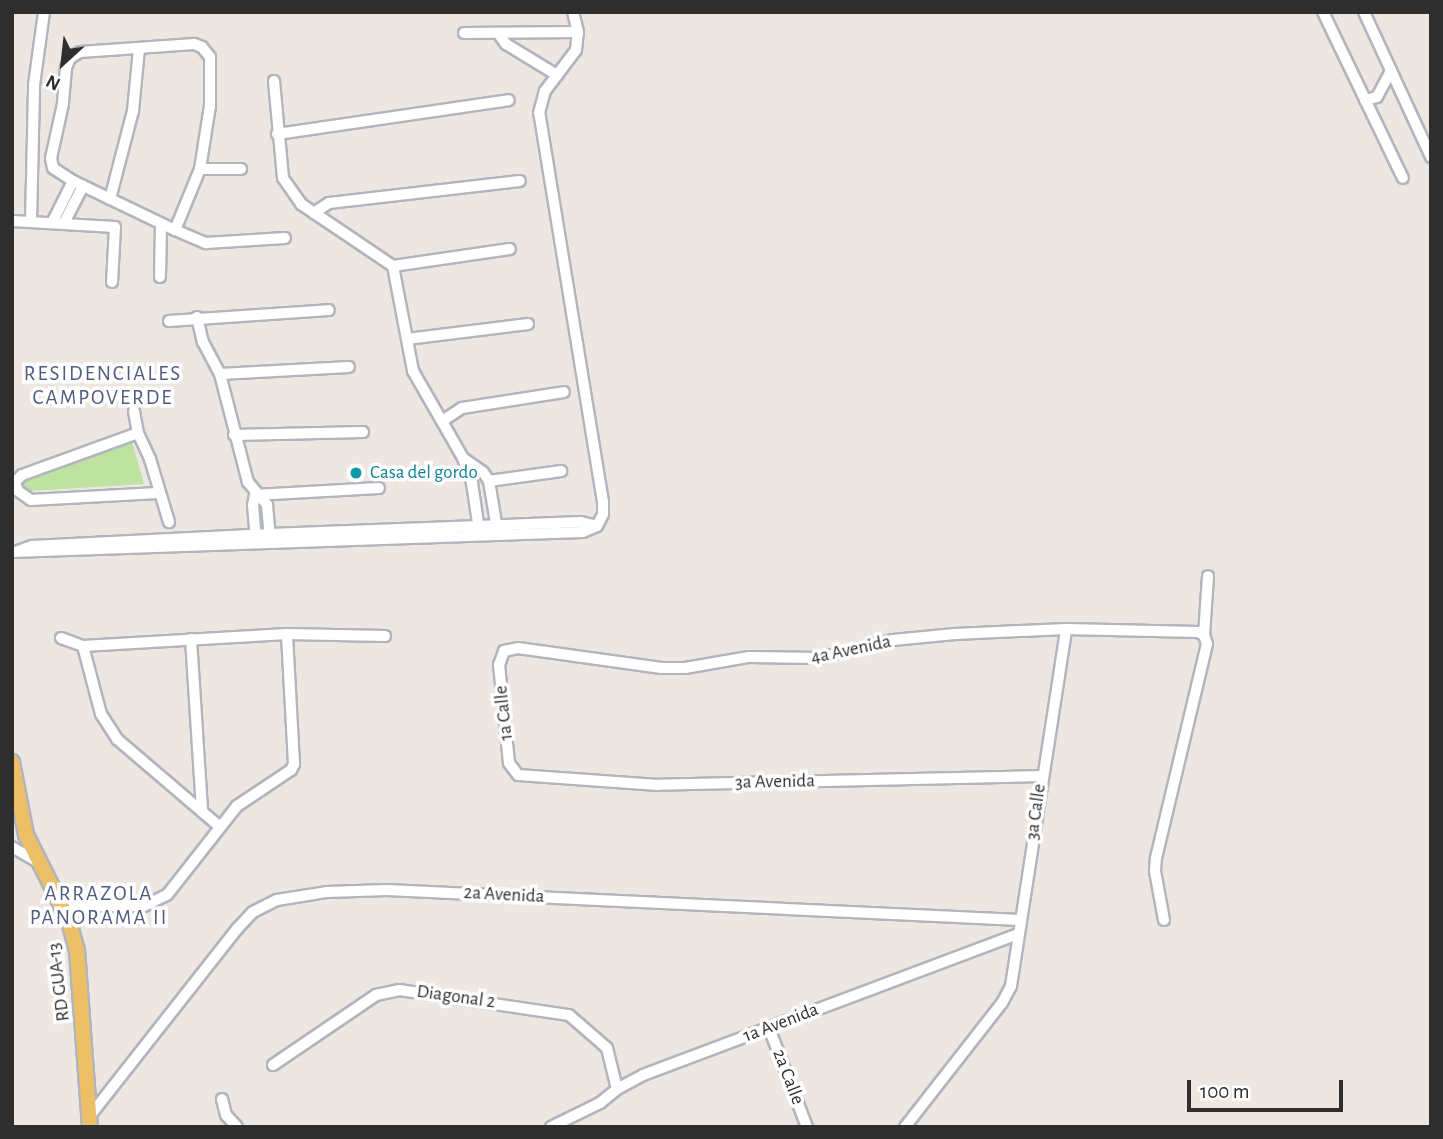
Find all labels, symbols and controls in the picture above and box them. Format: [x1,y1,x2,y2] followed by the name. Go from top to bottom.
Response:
[28,28,98,98] north arrow
[43,71,63,94] text: N
[25,361,181,411] district label: RESIDENCIALES CAMPOVERDE
[370,462,478,484] place label: Casa del gordo
[348,465,364,481] marker: Casa del gordo
[809,630,893,670] street label: 4a Avenida
[490,684,518,742] street label: 1a Calle
[735,770,815,794] street label: 3a Avenida
[1021,782,1051,842] street label: 3a Calle
[31,881,167,931] district label: ARRAZOLA PANORAMA II
[463,882,545,908] street label: 2a Avenida
[43,941,75,1023] street label: RD GUA-13
[415,980,497,1014] street label: Diagonal 2
[740,998,822,1048] street label: 1a Avenida
[767,1046,809,1108] street label: 2a Calle
[1191,1066,1347,1110] scale bar
[1200,1081,1250,1102] text: 100 m

